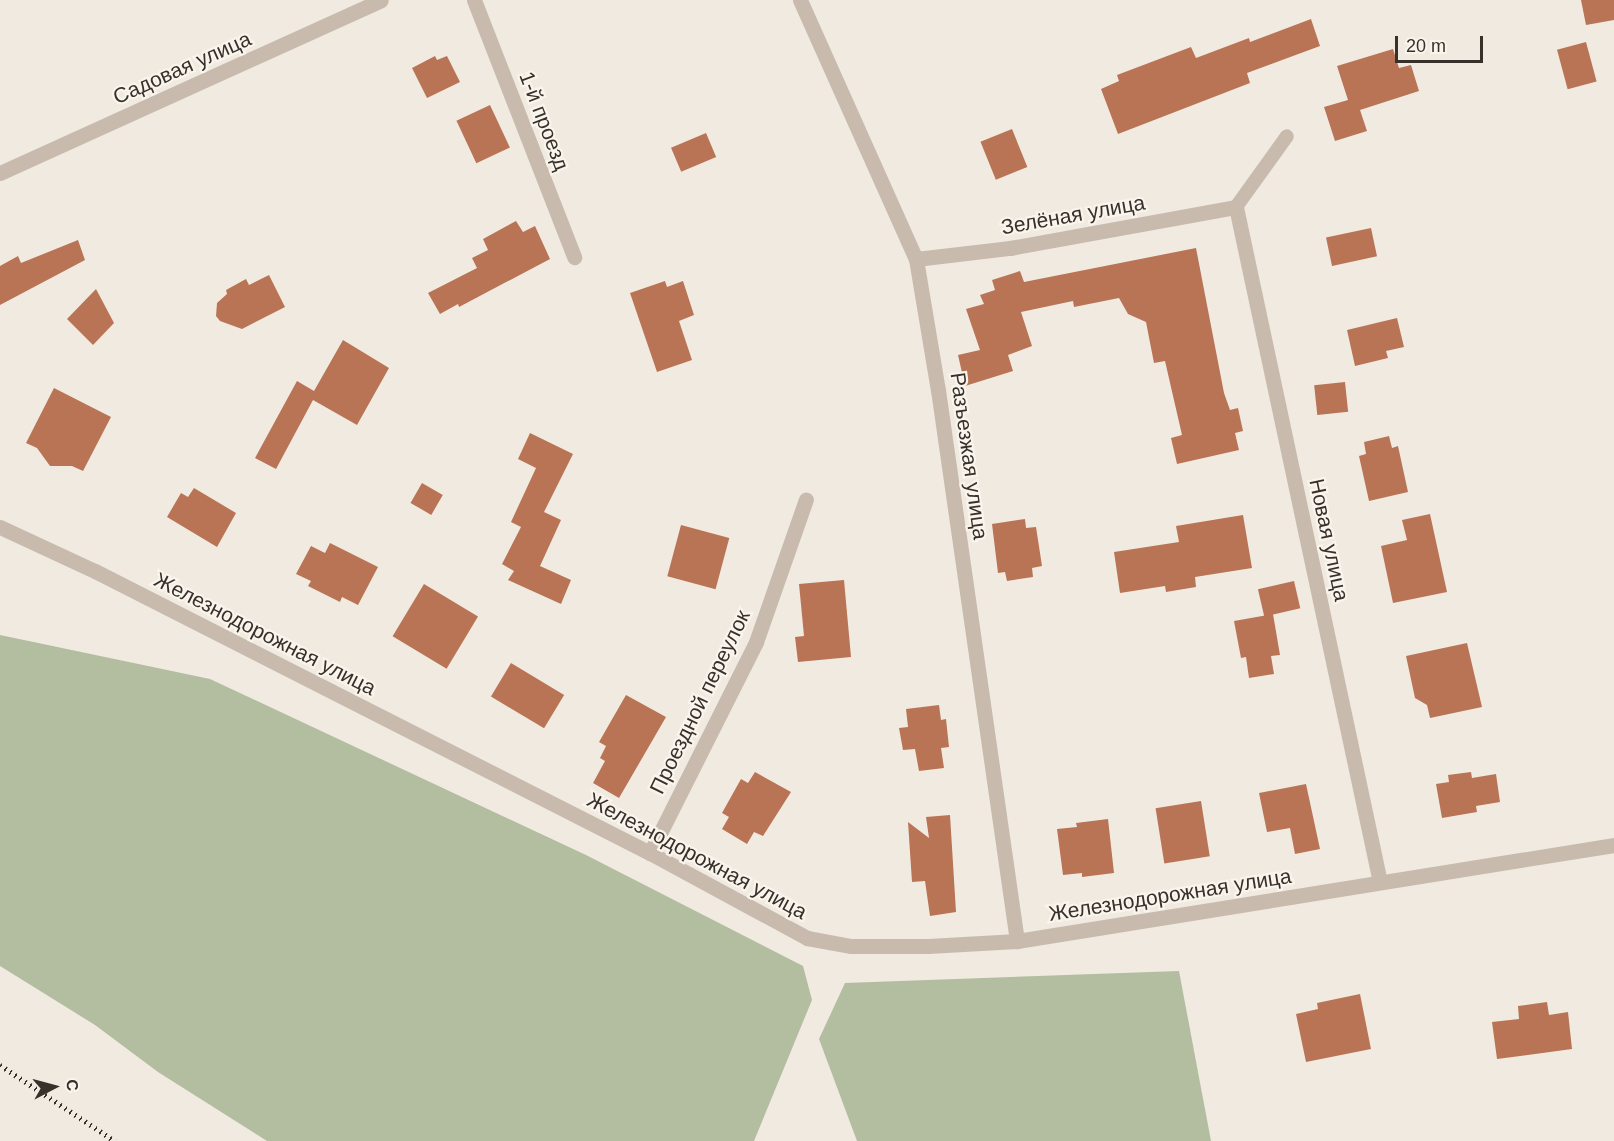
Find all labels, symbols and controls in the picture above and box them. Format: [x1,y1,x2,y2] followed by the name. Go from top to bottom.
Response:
[1398,24,1486,62] scale bar
[109,26,255,110] street label: Садовая улица
[1406,36,1446,56] text: 20 m
[514,68,574,174] street label: 1-й проезд
[999,190,1147,240] street label: Зелёная улица
[945,371,993,541] street label: Разъезжая улица
[1304,477,1354,603] street label: Новая улица
[150,567,380,701] street label: Железнодорожная улица
[645,606,755,798] street label: Проездной переулок
[583,787,811,925] street label: Железнодорожная улица
[1047,863,1293,927] street label: Железнодорожная улица
[24,1057,84,1117] north arrow
[63,1078,81,1092] text: С

